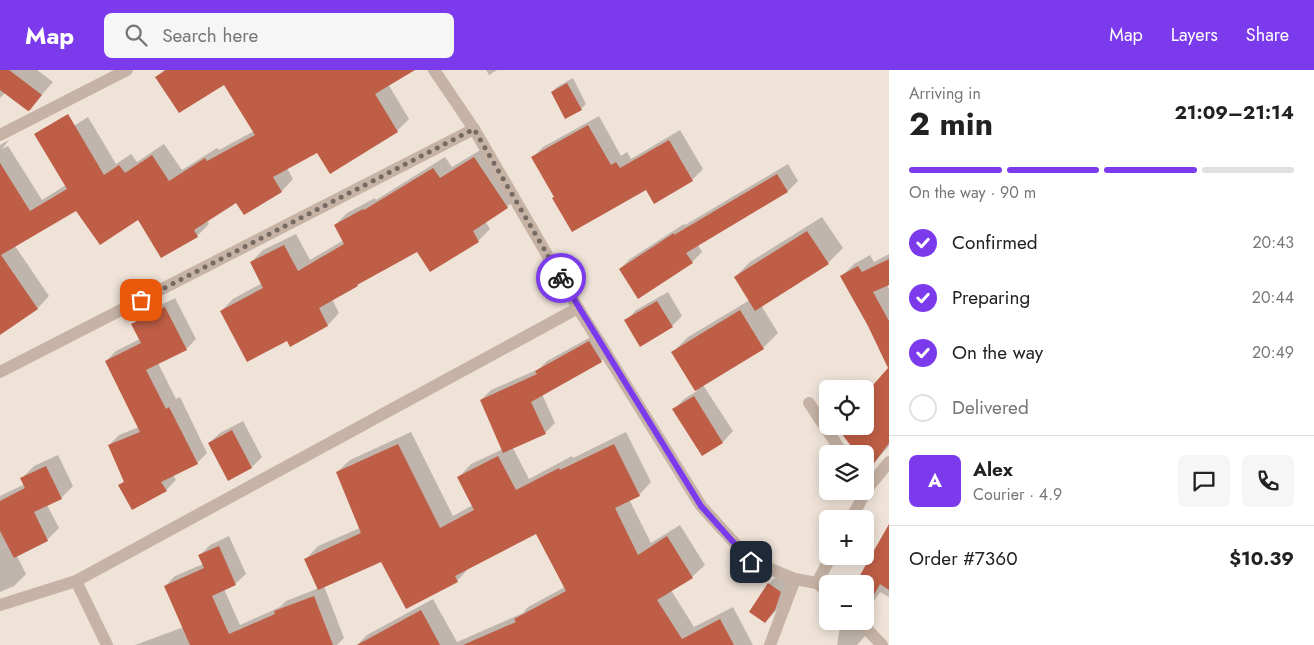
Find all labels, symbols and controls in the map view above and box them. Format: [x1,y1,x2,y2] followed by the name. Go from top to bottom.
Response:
[104,13,454,58] search box
[25,18,74,53] text: Map
[122,21,150,49] icon: search
[162,22,258,49] text: Search here
[1109,22,1143,48] text: Map
[1171,22,1218,48] text: Layers
[1246,22,1289,48] text: Share
[909,82,981,105] text: Arriving in
[1174,99,1294,126] text: 21:09–21:14
[909,101,993,147] text: 2 min
[909,181,1036,204] text: On the way · 90 m
[909,229,937,257] icon: check
[952,229,1038,256] text: Confirmed
[1252,231,1294,254] text: 20:43
[536,253,586,303] courier
[547,264,575,292] icon: bike
[120,279,162,321] pin
[909,284,937,312] icon: check
[952,284,1030,311] text: Preparing
[127,286,155,314] icon: bag
[1252,286,1294,309] text: 20:44
[909,339,937,367] icon: check
[952,339,1043,366] text: On the way
[1252,341,1294,364] text: 20:49
[819,380,874,630] map controls
[819,380,874,435] button: locate
[952,394,1029,421] text: Delivered
[819,445,874,500] button: layers
[1178,455,1230,507] button: chat
[1242,455,1294,507] button: phone
[973,456,1013,483] text: Alex
[928,467,942,494] text: A
[973,483,1062,506] text: Courier · 4.9
[819,510,874,565] button: +
[730,541,772,583] pin
[909,545,1018,572] text: Order #7360
[1229,545,1294,572] text: $10.39
[737,548,765,576] icon: home
[819,575,874,630] button: −

